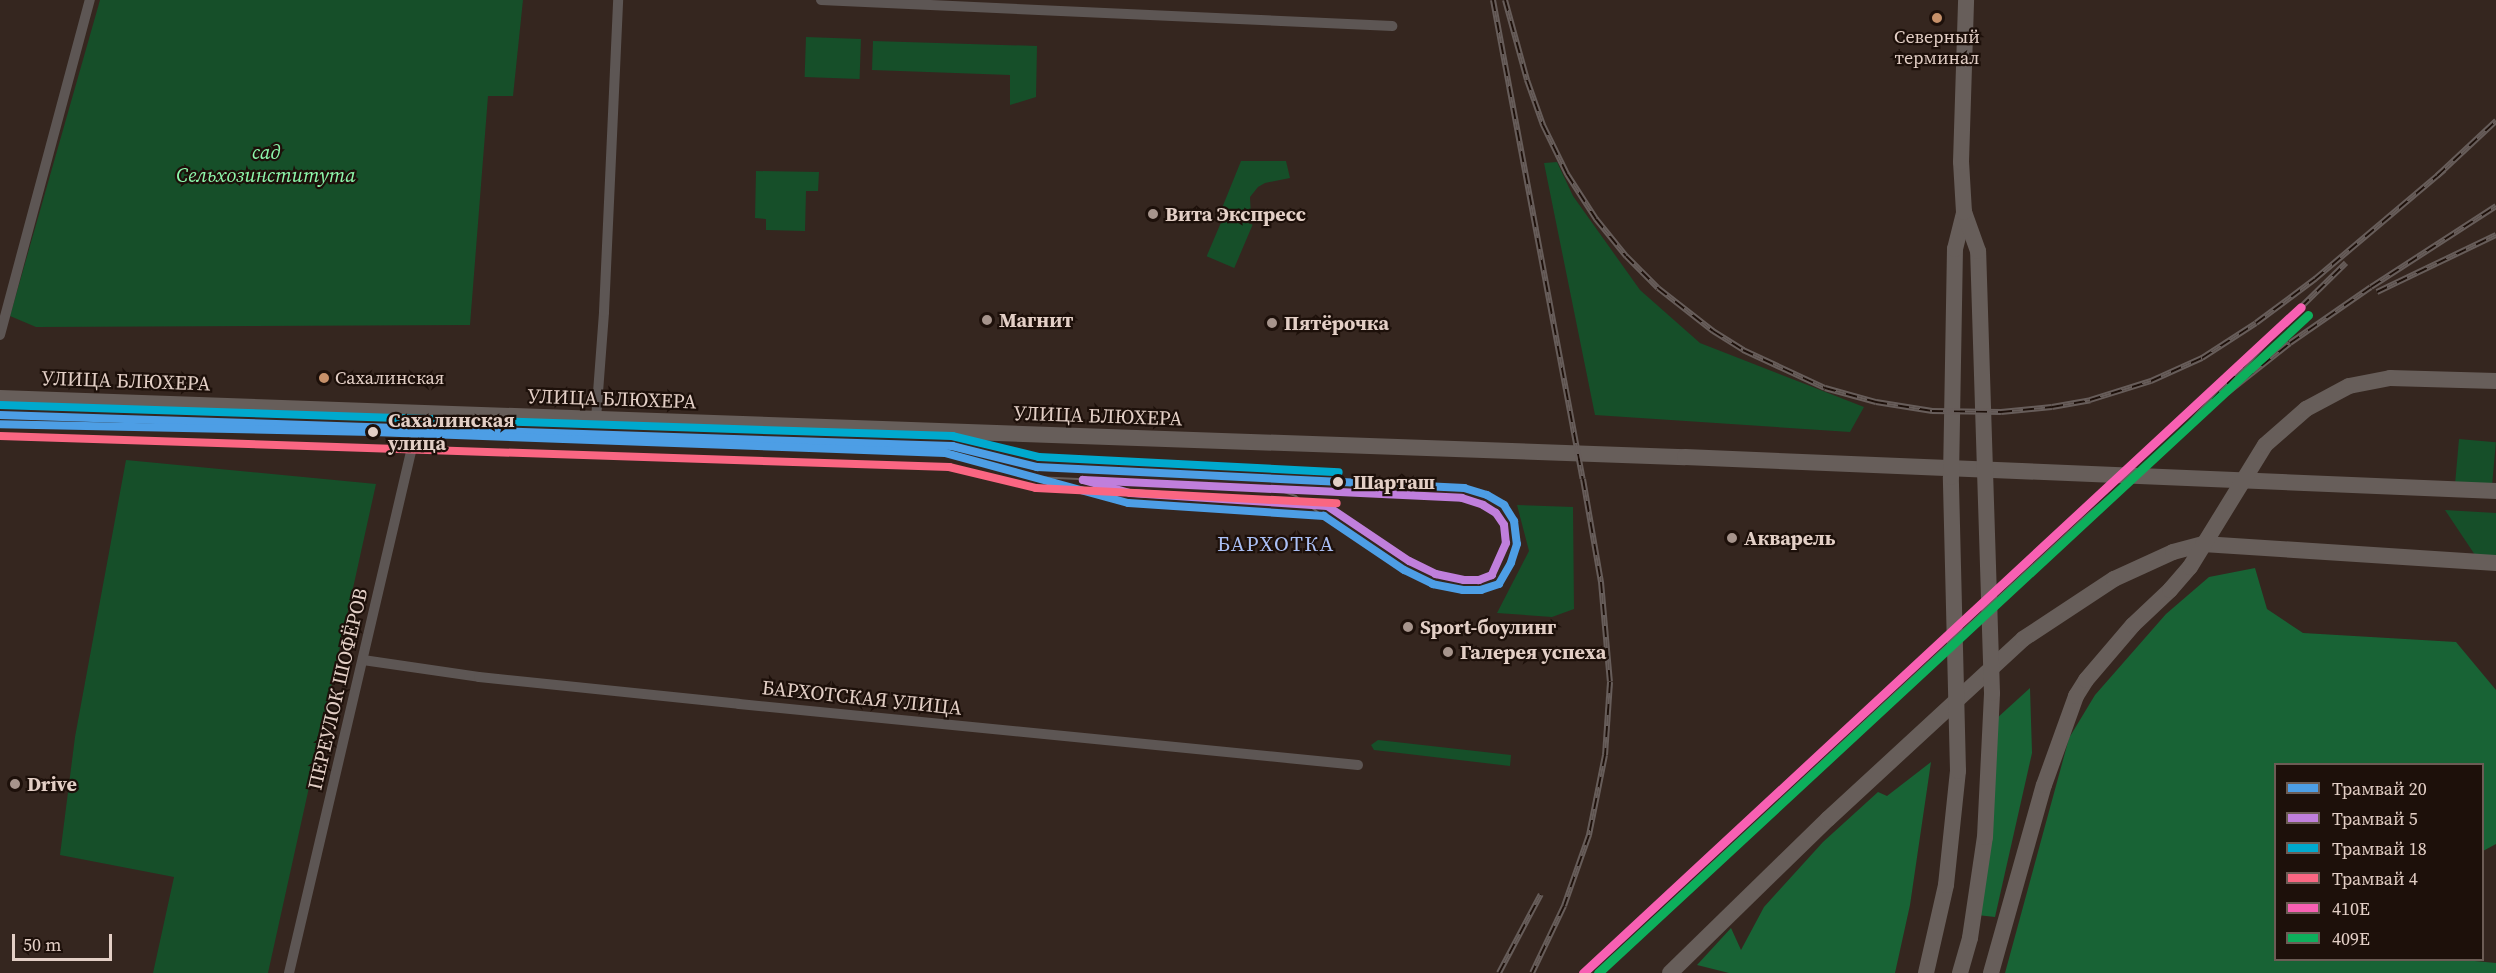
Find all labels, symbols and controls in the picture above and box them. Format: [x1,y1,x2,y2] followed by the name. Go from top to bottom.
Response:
[1931,12,1943,24] marker: Северный терминал
[1894,27,1980,70] place label: Северный терминал
[176,140,356,187] park label: сад Сельхозинститута
[1165,202,1306,226] place label: Вита Экспресс
[1146,207,1160,221] marker: Вита Экспресс
[999,308,1073,332] place label: Магнит
[1284,311,1389,335] place label: Пятёрочка
[980,313,994,327] marker: Магнит
[1265,316,1279,330] marker: Пятёрочка
[41,366,211,396] street label: УЛИЦА БЛЮХЕРА
[335,367,444,389] place label: Сахалинская
[318,372,330,384] marker: Сахалинская
[527,384,697,414] street label: УЛИЦА БЛЮХЕРА
[1013,401,1183,431] street label: УЛИЦА БЛЮХЕРА
[388,408,515,455] place label: Сахалинская улица
[363,422,383,442] marker: Сахалинская улица
[1353,470,1435,494] place label: Шарташ
[1328,472,1348,492] marker: Шарташ
[1744,526,1835,550] place label: Акварель
[1217,531,1335,557] district label: БАРХОТКА
[1725,531,1739,545] marker: Акварель
[303,586,373,792] street label: ПЕРЕУЛОК ШОФЁРОВ
[1420,615,1556,639] place label: Sport-боулинг
[1401,620,1415,634] marker: Sport-боулинг
[1460,640,1606,664] place label: Галерея успеха
[1441,645,1455,659] marker: Галерея успеха
[761,676,963,720] street label: БАРХОТСКАЯ УЛИЦА
[2274,763,2484,961] legend
[27,772,77,796] place label: Drive
[2332,776,2427,801] text: Трамвай 20
[8,777,22,791] marker: Drive
[2332,806,2418,831] text: Трамвай 5
[2332,836,2427,861] text: Трамвай 18
[2332,866,2418,891] text: Трамвай 4
[2332,896,2370,921] text: 410E
[15,922,116,960] scale bar
[2332,926,2370,951] text: 409E
[23,932,61,957] text: 50 m

